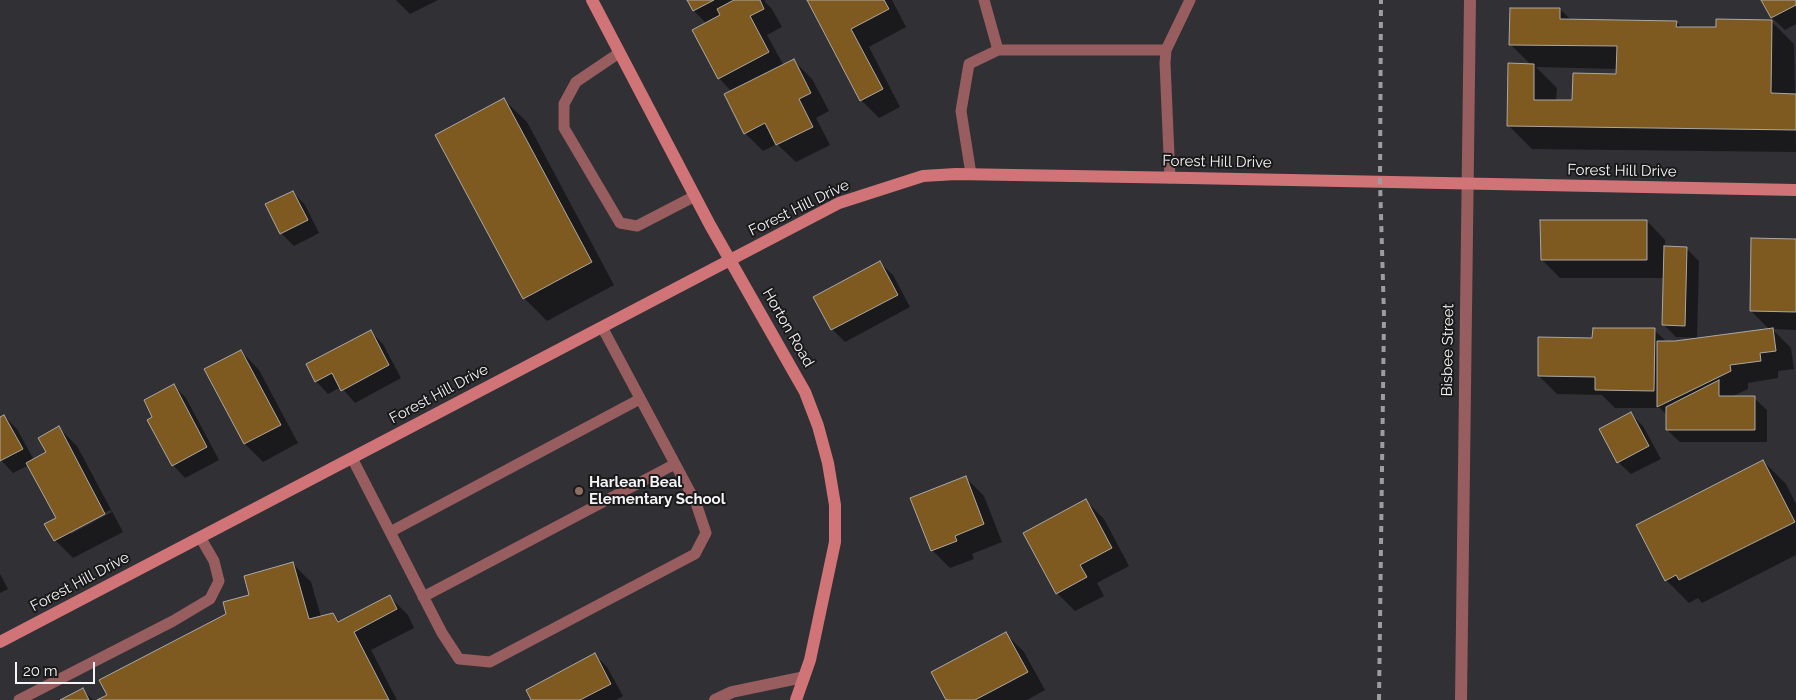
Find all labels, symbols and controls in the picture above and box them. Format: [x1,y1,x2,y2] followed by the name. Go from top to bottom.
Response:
[1162,152,1272,172] street label: Forest Hill Drive
[1567,161,1677,181] street label: Forest Hill Drive
[746,176,852,240] street label: Forest Hill Drive
[758,286,818,370] street label: Horton Road
[1438,303,1458,397] street label: Bisbee Street
[387,360,491,428] street label: Forest Hill Drive
[589,473,725,508] place label: Harlean Beal Elementary School
[573,485,585,497] marker: Harlean Beal Elementary School
[28,548,132,616] street label: Forest Hill Drive
[18,652,98,684] scale bar
[23,662,58,680] text: 20 m

